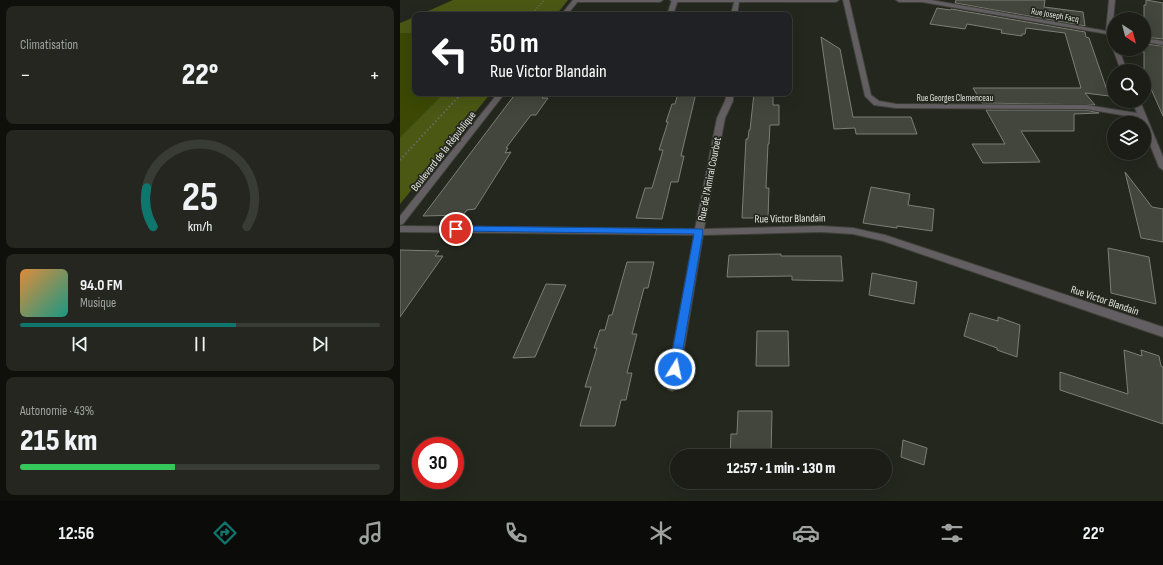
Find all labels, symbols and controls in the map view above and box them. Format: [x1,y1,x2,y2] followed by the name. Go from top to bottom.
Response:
[1030,6,1080,25] street label: Rue Joseph Facq
[1107,12,1151,56] north arrow
[1107,12,1151,160] map controls
[490,27,539,60] text: 50 m
[424,28,476,80] icon: left
[20,37,78,53] text: Climatisation
[182,57,218,93] text: 22°
[490,61,607,82] text: Rue Victor Blandain
[20,62,31,89] text: −
[369,62,380,89] text: +
[1107,64,1151,108] button: search
[917,93,993,104] street label: Rue Georges Clemenceau
[408,109,479,194] street label: Boulevard de la République
[1107,116,1151,160] button: layers
[695,135,724,222] street label: Rue de l'Amiral Courbet
[182,172,218,221] text: 25
[754,211,826,226] street label: Rue Victor Blandain
[439,212,473,246] pin
[188,217,212,234] text: km/h
[445,218,467,240] icon: arrive
[80,276,122,295] text: 94.0 FM
[1069,283,1141,318] street label: Rue Victor Blandain
[80,295,116,311] text: Musique
[69,333,91,355] icon: previous
[189,333,211,355] icon: pause
[309,333,331,355] icon: next
[654,348,696,390] position arrow
[20,403,94,419] text: Autonomie · 43%
[20,423,98,459] text: 215 km
[412,437,464,489] speed limit sign: 30
[727,459,835,478] text: 12:57 · 1 min · 130 m
[211,519,239,547] icon: directions
[357,519,385,547] icon: music
[502,519,530,547] icon: phone
[647,519,675,547] icon: climate
[792,519,820,547] icon: car
[938,519,966,547] icon: filters
[59,523,94,544] text: 12:56
[1083,523,1104,544] text: 22°

